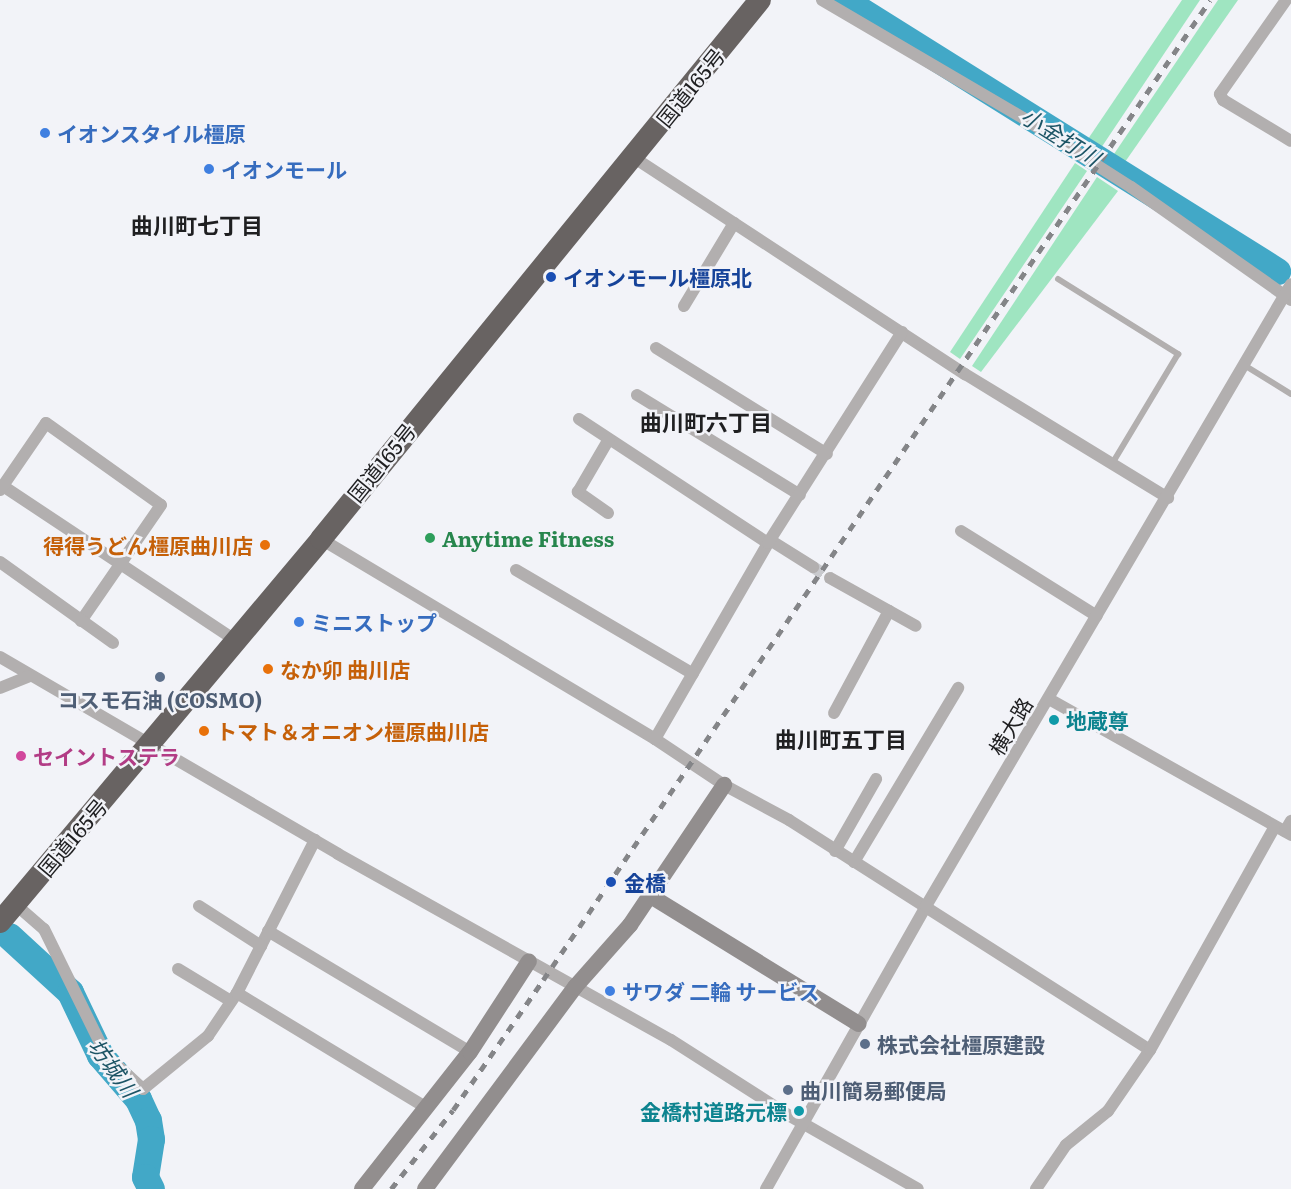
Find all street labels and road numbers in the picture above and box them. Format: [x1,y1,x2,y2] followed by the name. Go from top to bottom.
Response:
[651,43,729,131] street label: 国道165号
[342,418,420,506] street label: 国道165号
[983,693,1037,759] street label: 横大路
[32,793,112,881] street label: 国道165号

